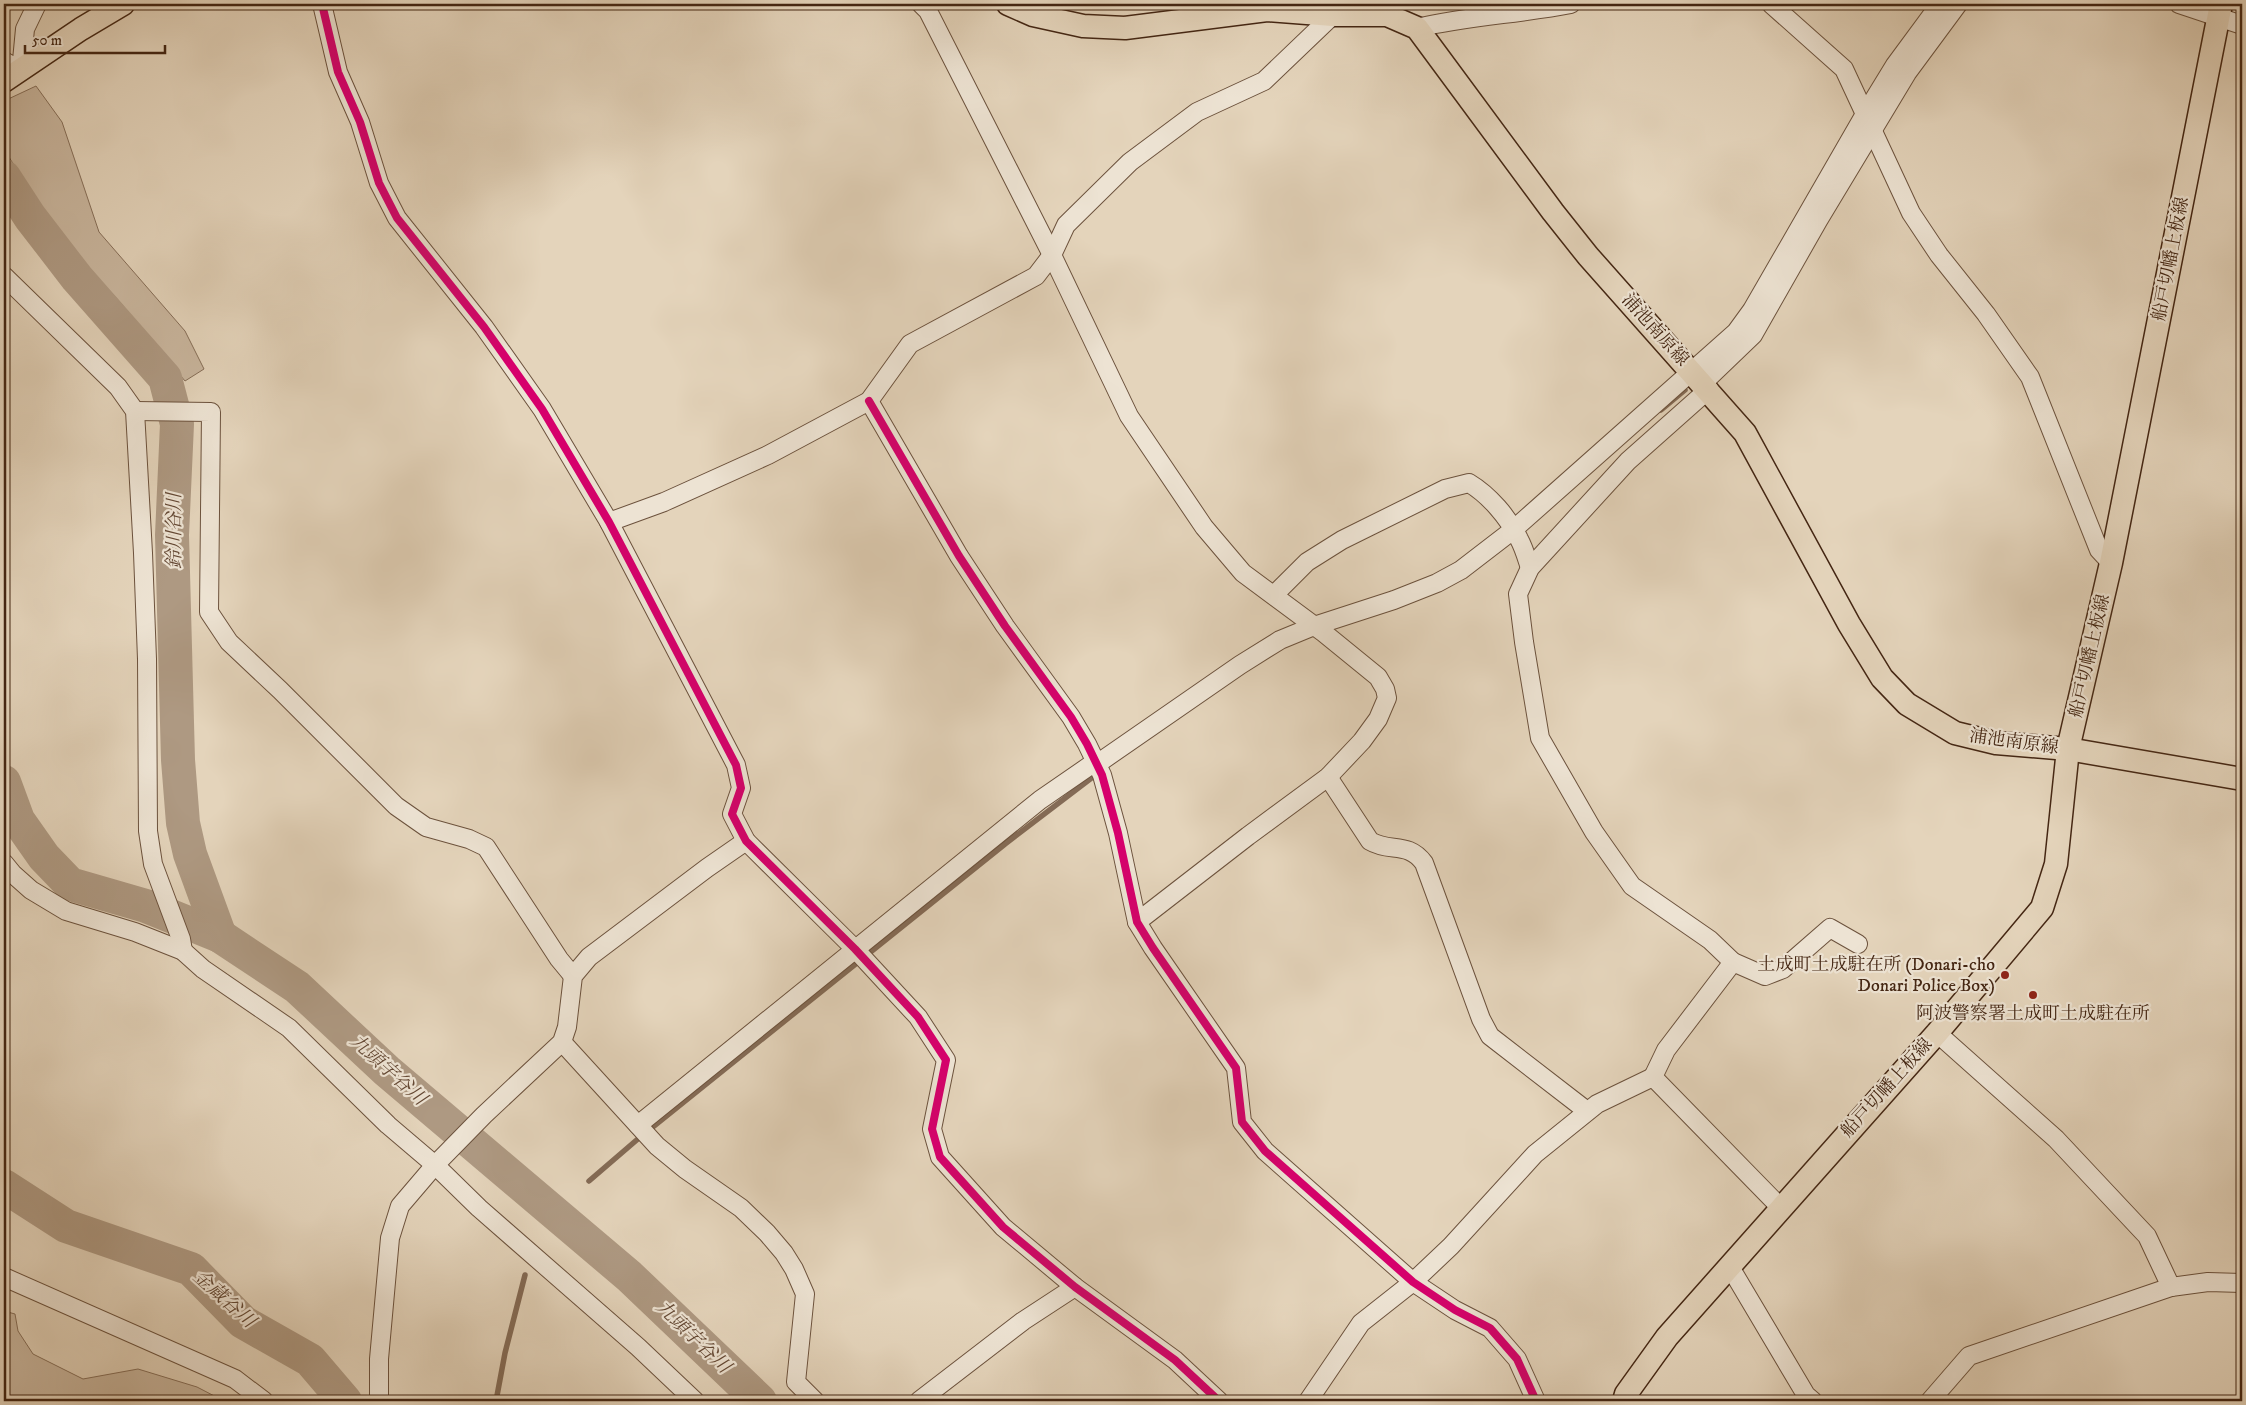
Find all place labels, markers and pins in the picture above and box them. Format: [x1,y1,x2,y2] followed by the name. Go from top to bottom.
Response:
[1758,954,1995,997] place label: 土成町土成駐在所 (Donari-cho Donari Police Box)
[1999,969,2011,981] marker: 土成町土成駐在所 (Donari-cho Donari Police Box)
[2027,989,2039,1001] marker: 阿波警察署土成町土成駐在所
[1916,1003,2150,1025] place label: 阿波警察署土成町土成駐在所

